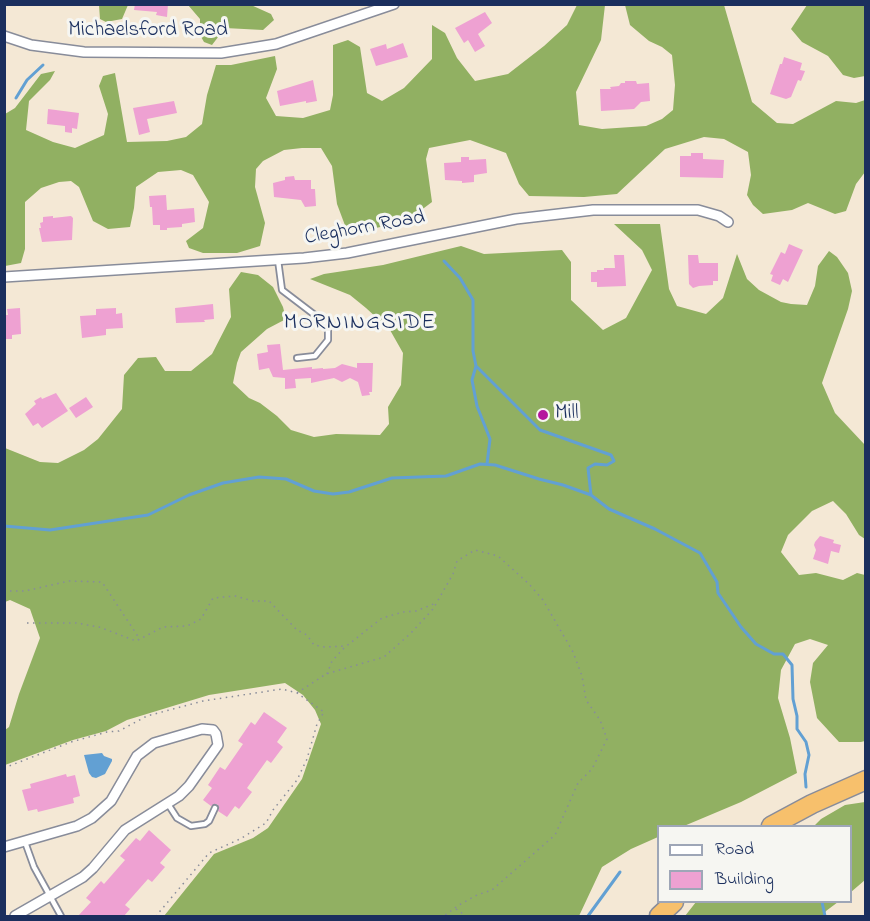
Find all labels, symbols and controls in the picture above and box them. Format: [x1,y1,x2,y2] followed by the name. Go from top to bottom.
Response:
[68,19,228,45] street label: Michaelsford Road
[303,206,427,252] street label: Cleghorn Road
[284,311,436,337] district label: MORNINGSIDE
[555,402,579,428] place label: Mill
[536,408,550,422] marker: Mill
[657,825,852,903] legend
[715,837,754,863] text: Road
[715,867,774,893] text: Building

